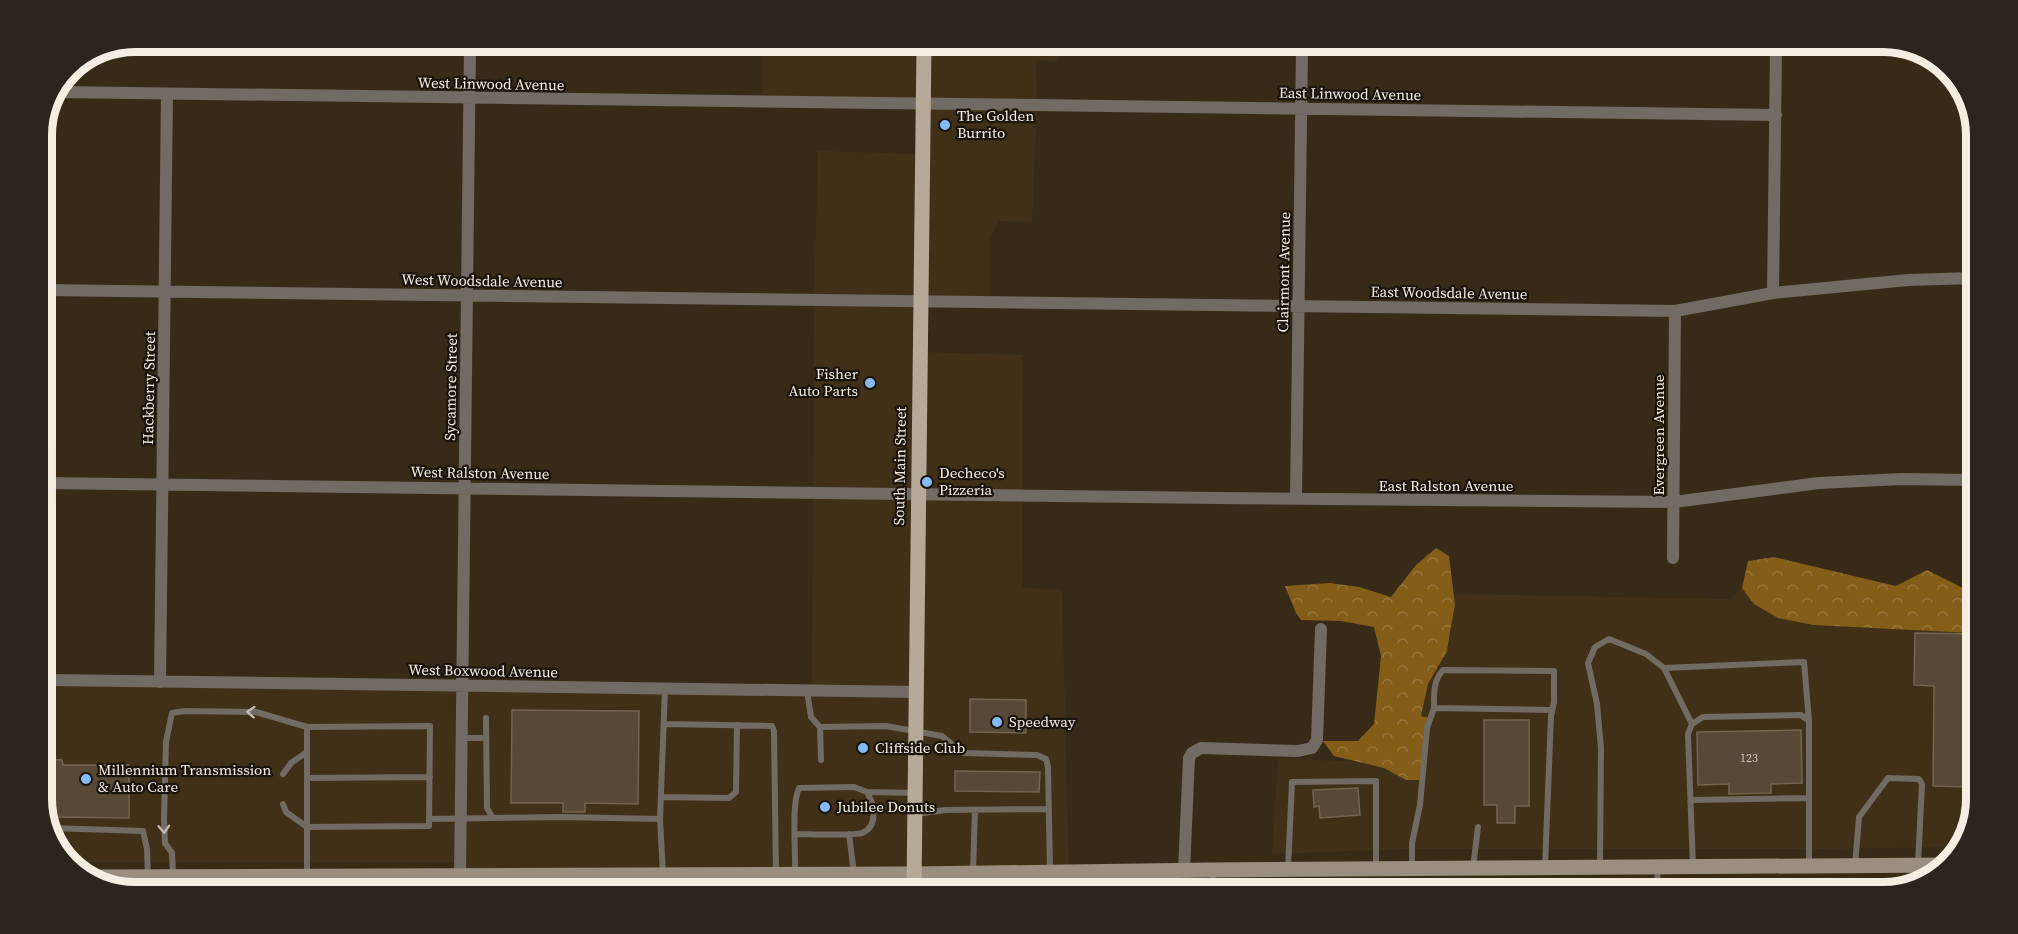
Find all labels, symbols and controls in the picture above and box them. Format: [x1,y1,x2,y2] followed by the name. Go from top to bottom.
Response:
[417,72,565,95] street label: West Linwood Avenue
[1279,82,1422,105] street label: East Linwood Avenue
[957,105,1034,143] place label: The Golden Burrito
[938,118,952,132] marker: The Golden Burrito
[1272,211,1295,332] street label: Clairmont Avenue
[401,269,563,292] street label: West Woodsdale Avenue
[1370,281,1528,304] street label: East Woodsdale Avenue
[137,331,160,445] street label: Hackberry Street
[439,333,462,441] street label: Sycamore Street
[789,363,859,401] place label: Fisher Auto Parts
[1648,374,1669,495] street label: Evergreen Avenue
[863,376,877,390] marker: Fisher Auto Parts
[888,406,911,525] street label: South Main Street
[410,461,550,484] street label: West Ralston Avenue
[939,462,1005,500] place label: Decheco's Pizzeria
[920,475,934,489] marker: Decheco's Pizzeria
[1379,475,1514,496] street label: East Ralston Avenue
[408,659,559,682] street label: West Boxwood Avenue
[246,706,255,719] one-way arrow
[1009,711,1076,732] place label: Speedway
[990,715,1004,729] marker: Speedway
[875,737,965,758] place label: Cliffside Club
[856,741,870,755] marker: Cliffside Club
[1740,750,1758,766] house number: 123
[98,759,271,797] place label: Millennium Transmission & Auto Care
[79,772,93,786] marker: Millennium Transmission & Auto Care
[836,796,935,817] place label: Jubilee Donuts
[818,800,832,814] marker: Jubilee Donuts
[158,824,171,833] one-way arrow

